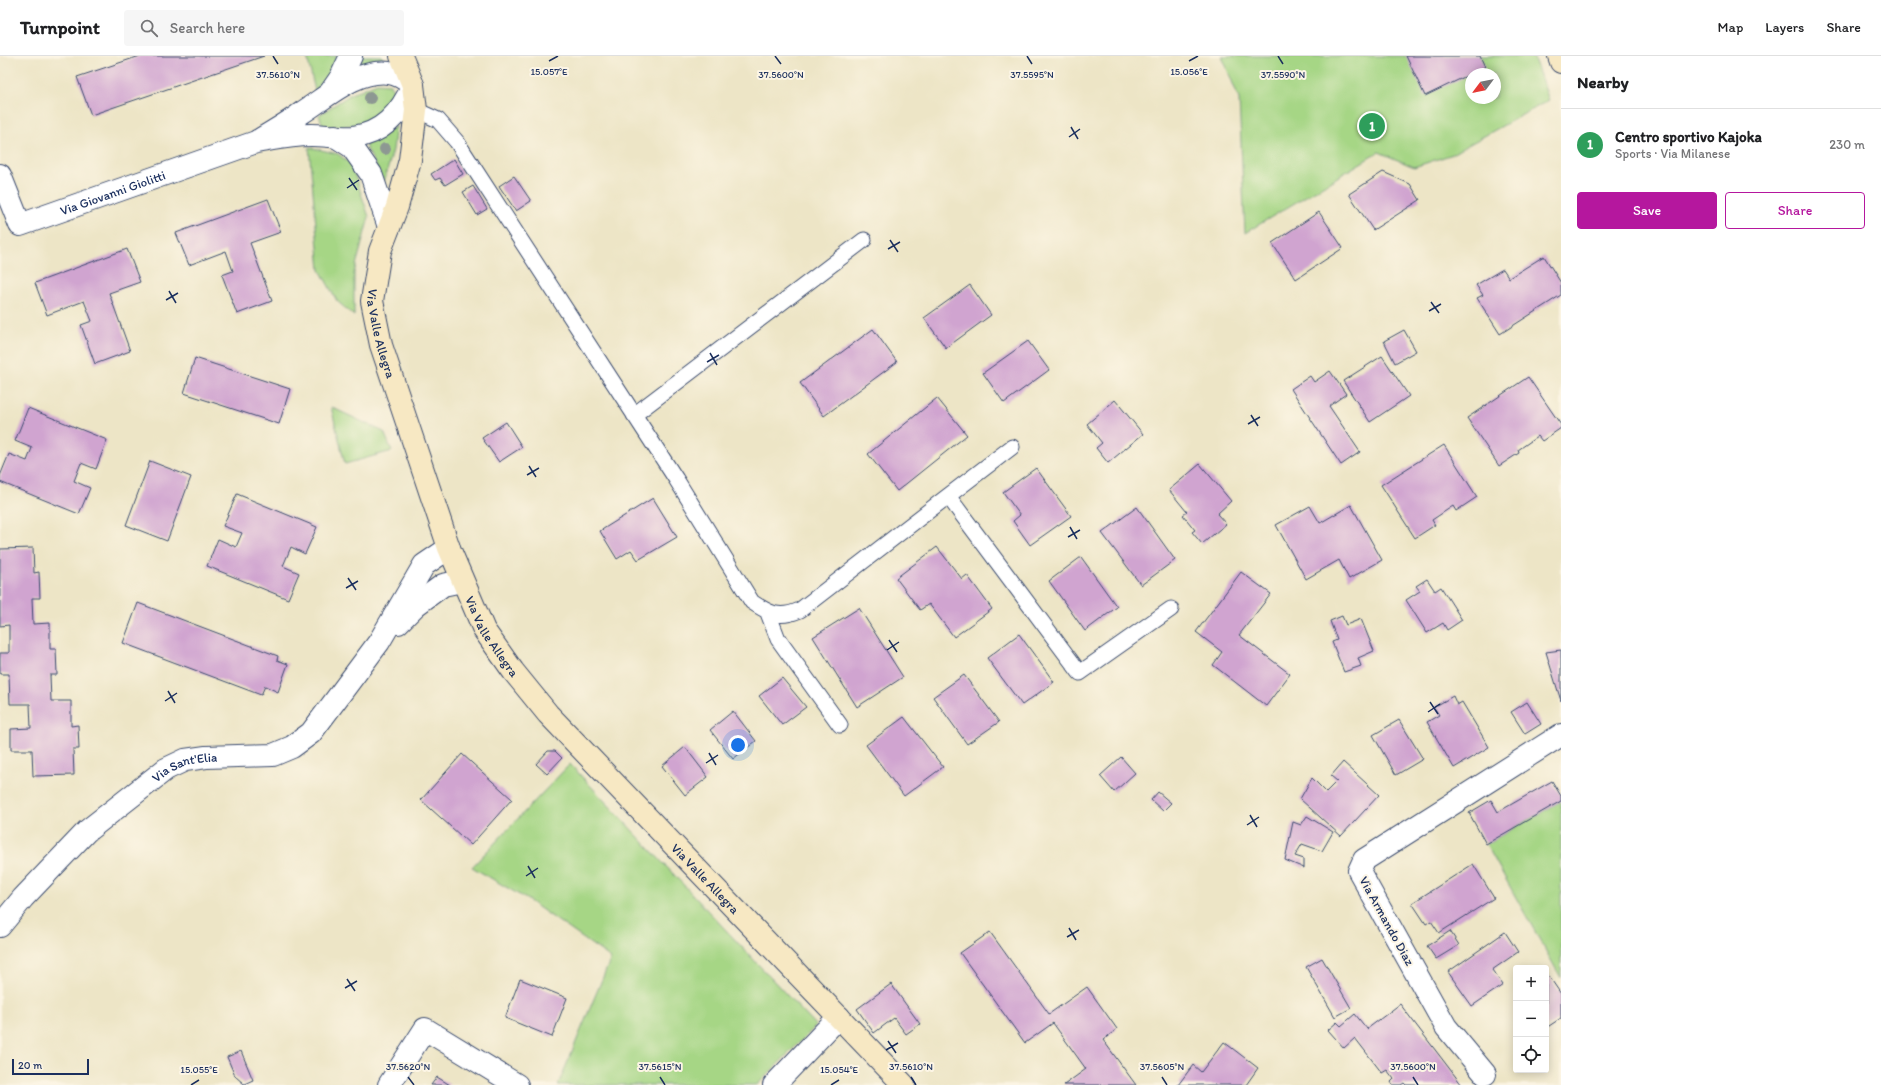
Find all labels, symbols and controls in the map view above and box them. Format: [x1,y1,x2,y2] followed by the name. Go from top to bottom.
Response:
[124,10,404,46] search box
[20,16,100,39] text: Turnpoint
[138,17,160,39] icon: search
[170,19,245,37] text: Search here
[1718,19,1743,36] text: Map
[1765,19,1804,36] text: Layers
[1826,19,1861,36] text: Share
[530,65,568,78] text: 15.057°E
[1170,65,1208,78] text: 15.056°E
[256,68,300,81] text: 37.5610°N
[758,68,804,81] text: 37.5600°N
[1010,68,1054,81] text: 37.5595°N
[1261,68,1305,81] text: 37.5590°N
[1465,68,1501,104] north arrow
[1577,72,1629,92] text: Nearby
[1359,111,1385,141] pin: 1
[1615,128,1762,146] text: Centro sportivo Kajoka
[1587,137,1593,152] text: 1
[1829,137,1865,152] text: 230 m
[1615,146,1730,161] text: Sports · Via Milanese
[58,167,167,218] street label: Via Giovanni Giolitti
[1577,192,1717,229] button: Save
[1725,192,1865,229] button: Share
[364,288,399,380] street label: Via Valle Allegra
[463,593,522,680] street label: Via Valle Allegra
[728,735,748,755] your location
[149,749,218,785] street label: Via Sant'Elia
[668,840,743,917] street label: Via Valle Allegra
[1356,874,1418,968] street label: Via Armando Diaz
[1513,965,1549,1073] map controls
[1513,965,1549,1001] button: +
[1513,1001,1549,1037] button: −
[1513,1037,1549,1073] button: locate
[12,1057,89,1076] scale bar
[18,1059,42,1072] text: 20 m
[386,1060,431,1073] text: 37.5620°N
[639,1060,682,1073] text: 37.5615°N
[889,1060,933,1073] text: 37.5610°N
[1140,1060,1185,1073] text: 37.5605°N
[1390,1060,1436,1073] text: 37.5600°N
[180,1063,218,1076] text: 15.055°E
[820,1063,859,1076] text: 15.054°E

